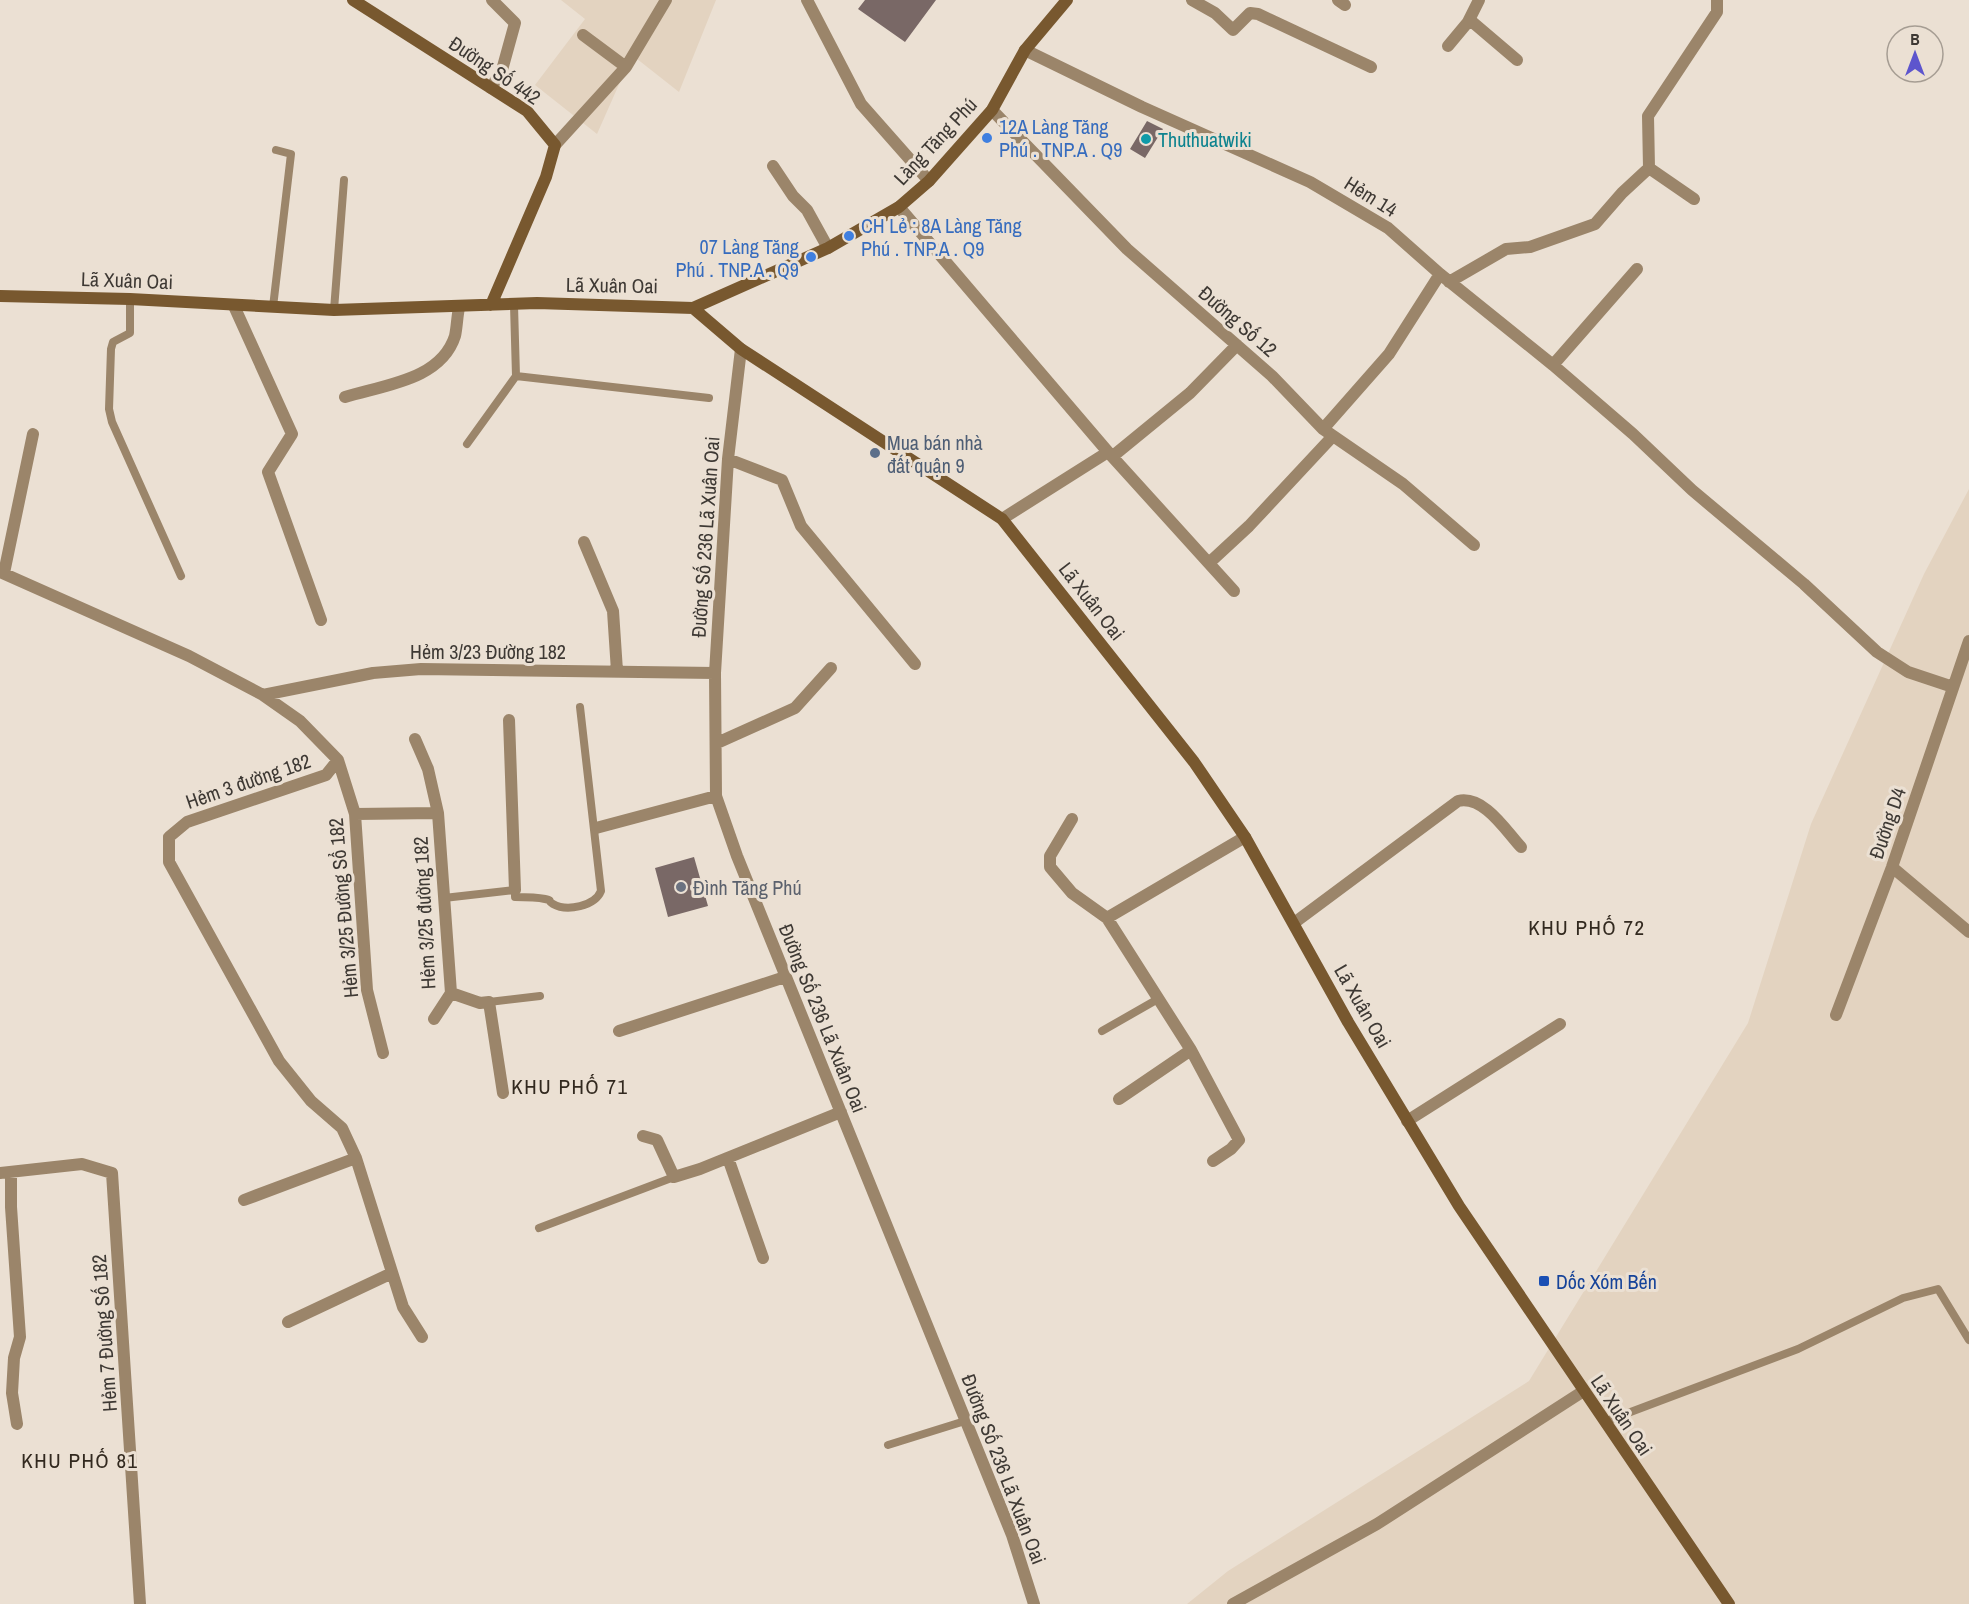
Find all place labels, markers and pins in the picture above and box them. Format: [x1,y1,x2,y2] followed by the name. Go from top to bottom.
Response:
[999,113,1122,163] place label: 12A Làng Tăng Phú . TNP.A . Q9
[1158,126,1252,153] place label: Thuthuatwiki
[980,131,994,145] marker: 12A Làng Tăng Phú . TNP.A . Q9
[1139,132,1153,146] marker: Thuthuatwiki
[861,212,1022,262] place label: CH Lẻ : 8A Làng Tăng Phú . TNP.A . Q9
[842,229,856,243] marker: CH Lẻ : 8A Làng Tăng Phú . TNP.A . Q9
[676,233,799,283] place label: 07 Làng Tăng Phú . TNP.A . Q9
[804,250,818,264] marker: 07 Làng Tăng Phú . TNP.A . Q9
[887,429,983,479] place label: Mua bán nhà đất quận 9
[868,446,882,460] marker: Mua bán nhà đất quận 9
[693,874,802,901] place label: Đình Tăng Phú
[674,880,688,894] marker: Đình Tăng Phú
[1556,1268,1657,1295] place label: Dốc Xóm Bến
[1537,1274,1551,1288] marker: Dốc Xóm Bến

